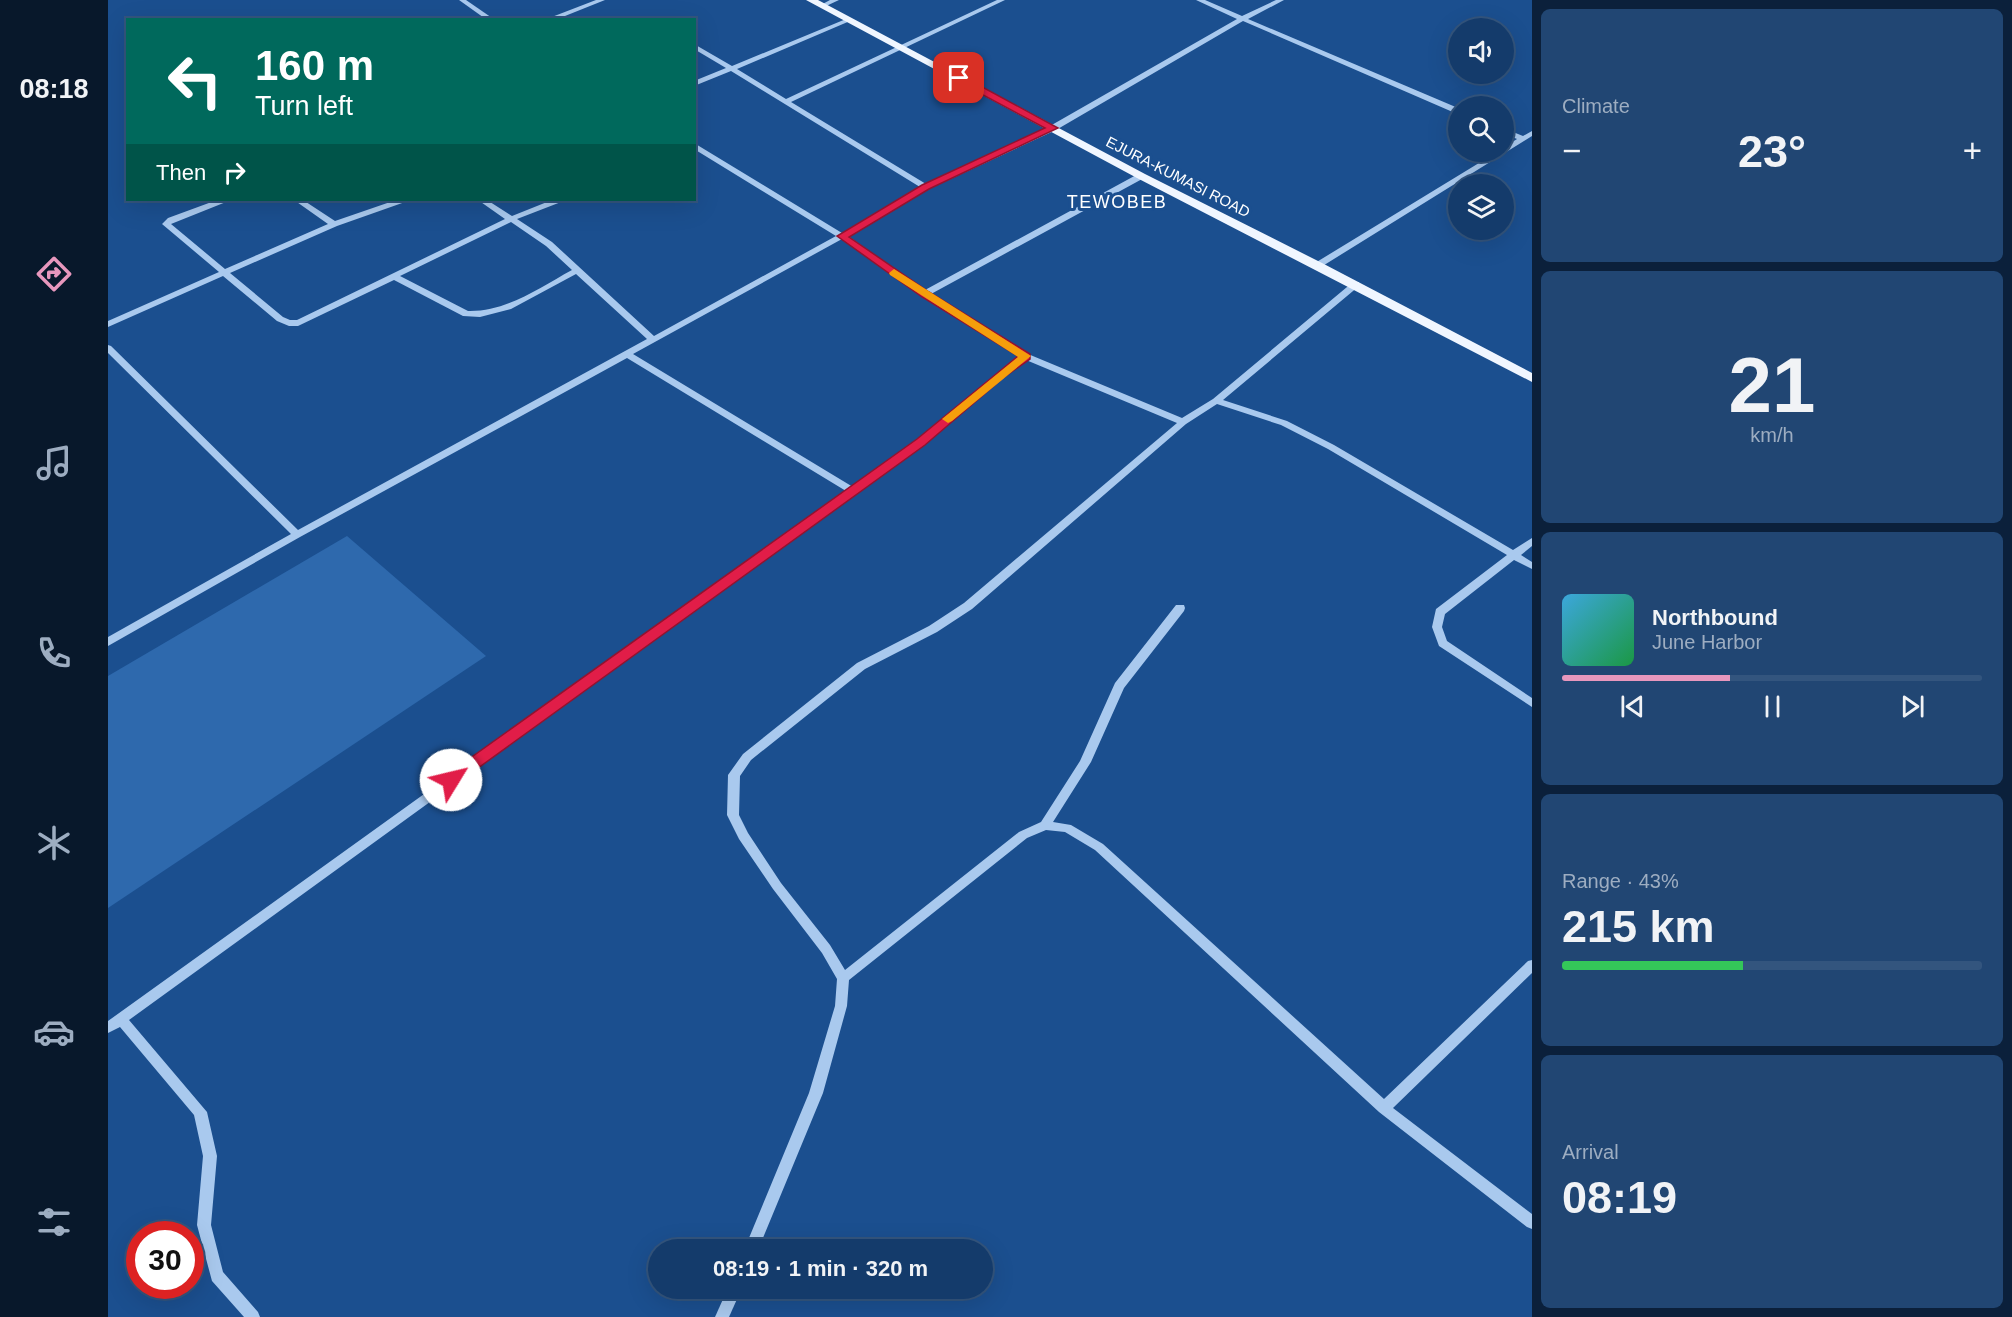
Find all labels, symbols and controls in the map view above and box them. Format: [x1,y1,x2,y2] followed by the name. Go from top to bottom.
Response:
[1448,18,1514,240] map controls
[1448,18,1514,84] button: sound
[156,42,234,120] icon: left
[255,42,374,89] text: 160 m
[933,52,984,103] pin
[942,61,975,94] icon: arrive
[19,74,89,104] text: 08:18
[255,91,353,121] text: Turn left
[1562,95,1630,117] text: Climate
[1448,96,1514,162] button: search
[1738,126,1806,177] text: 23°
[1562,132,1581,169] text: −
[1963,132,1982,169] text: +
[1103,133,1253,220] street label: EJURA-KUMASI ROAD
[218,156,251,189] icon: right
[156,160,206,185] text: Then
[1448,174,1514,240] button: layers
[1067,192,1167,212] district label: TEWOBEB
[33,253,75,295] icon: directions
[1729,341,1815,429] text: 21
[1750,424,1794,446] text: km/h
[33,442,75,484] icon: music
[1652,605,1778,630] text: Northbound
[1652,631,1762,653] text: June Harbor
[33,632,75,674] icon: phone
[1616,690,1649,723] icon: previous
[1756,690,1789,723] icon: pause
[1896,690,1929,723] icon: next
[419,748,483,812] position arrow
[33,822,75,864] icon: climate
[1562,870,1679,892] text: Range · 43%
[1562,901,1715,952] text: 215 km
[33,1011,75,1053] icon: car
[1562,1141,1619,1163] text: Arrival
[1562,1172,1677,1223] text: 08:19
[33,1201,75,1243] icon: filters
[126,1221,204,1299] speed limit sign: 30
[713,1256,928,1281] text: 08:19 · 1 min · 320 m

